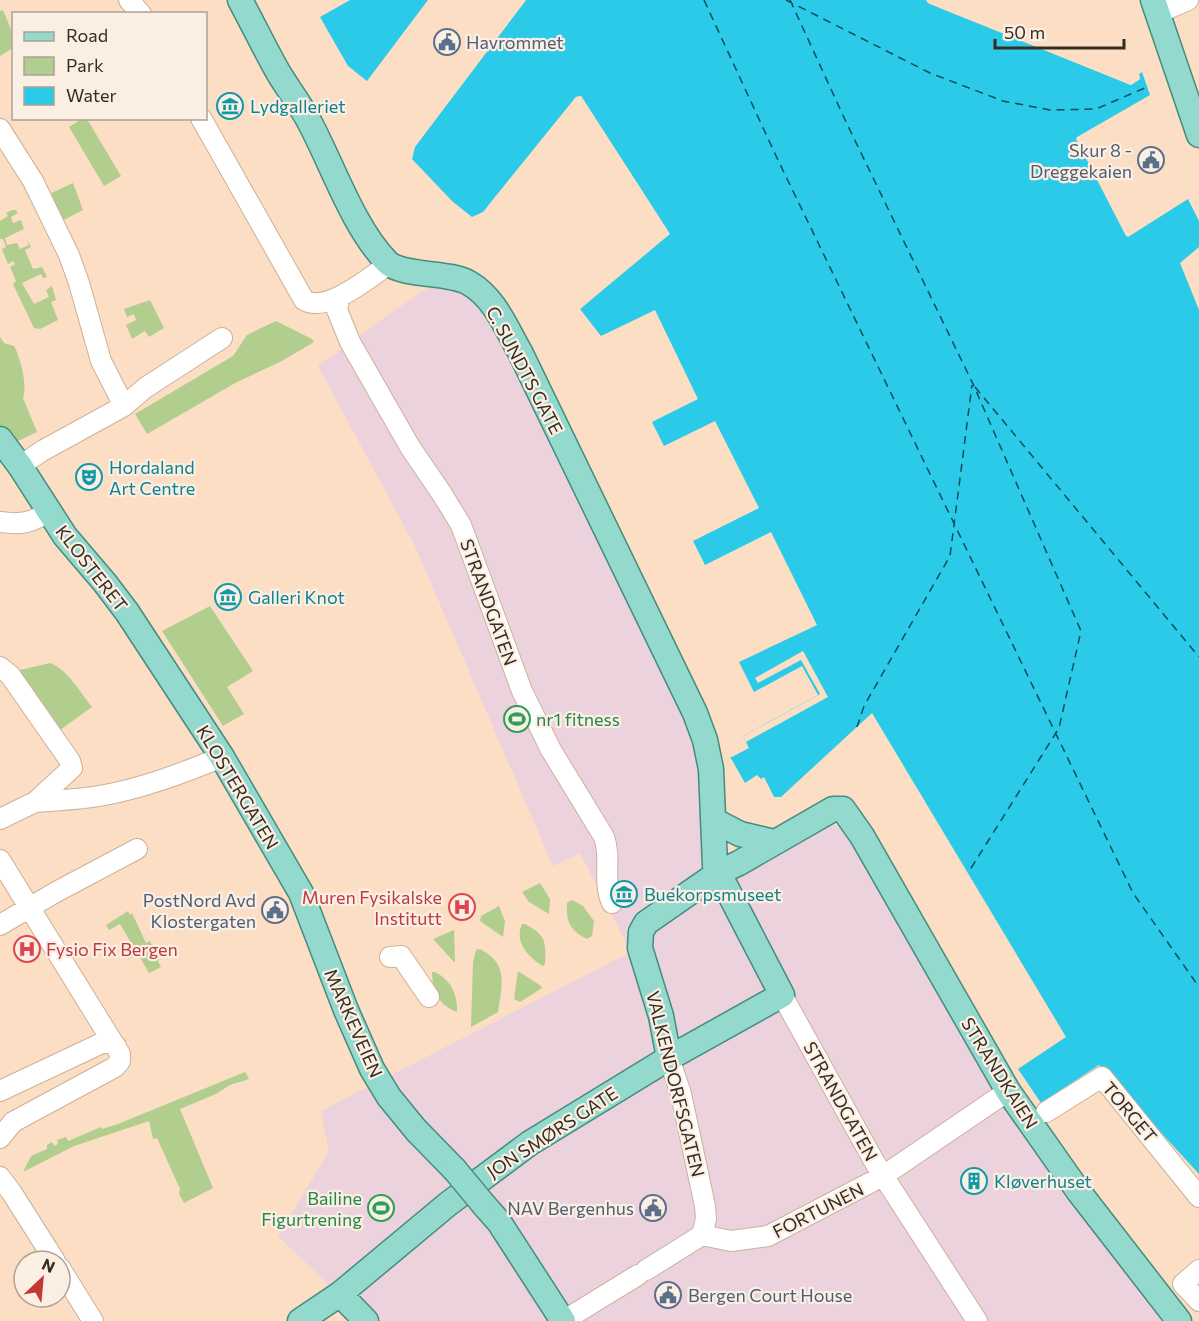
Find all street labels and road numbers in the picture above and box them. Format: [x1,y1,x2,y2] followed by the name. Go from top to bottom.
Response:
[482,302,568,438] street label: C. SUNDTS GATE
[51,520,133,616] street label: KLOSTERET
[456,536,522,668] street label: STRANDGATEN
[192,721,284,853] street label: KLOSTERGATEN
[320,965,388,1081] street label: MARKEVEIEN
[642,989,710,1179] street label: VALKENDORFSGATEN
[957,1013,1043,1133] street label: STRANDKAIEN
[799,1037,883,1165] street label: STRANDGATEN
[1098,1077,1162,1147] street label: TORGET
[482,1082,622,1182] street label: JON SMØRS GATE
[769,1178,867,1242] street label: FORTUNEN

